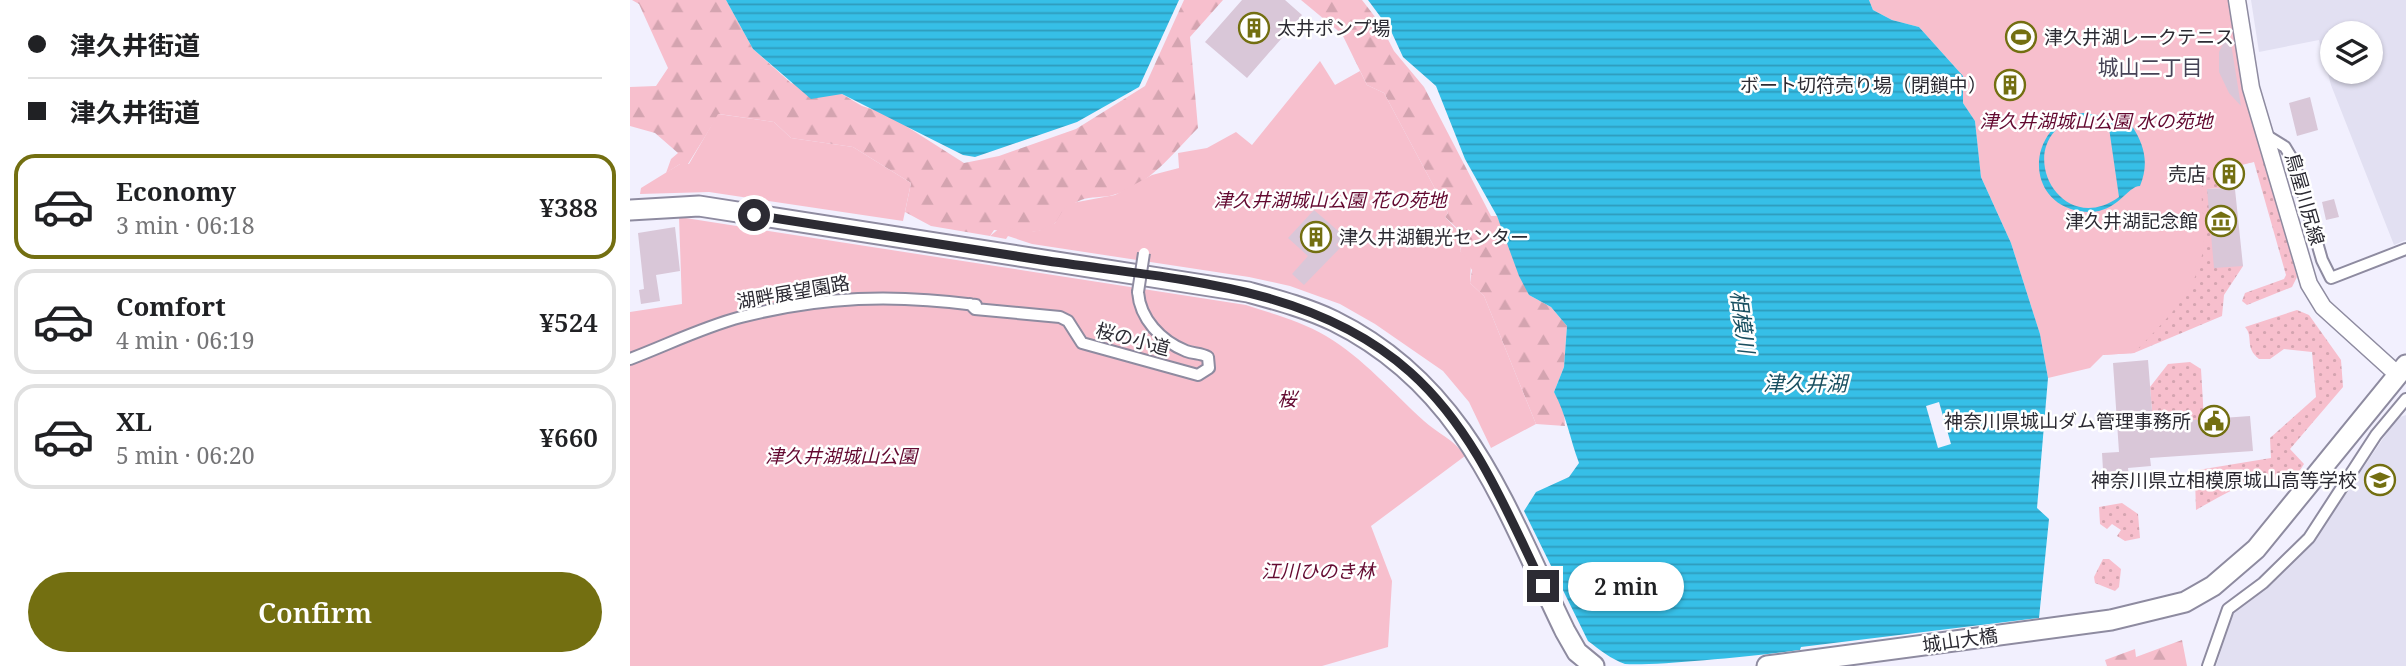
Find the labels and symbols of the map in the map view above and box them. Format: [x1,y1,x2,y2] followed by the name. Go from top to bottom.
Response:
[1237,11,1271,45] building icon: 太井ポンプ場
[1277,15,1390,41] place label: 太井ポンプ場
[2004,20,2038,54] sports icon: 津久井湖レークテニス
[2044,24,2234,50] place label: 津久井湖レークテニス
[2098,53,2203,81] district label: 城山二丁目
[1993,68,2027,102] building icon: ボート切符売り場（閉鎖中）
[1740,72,1987,98] place label: ボート切符売り場（閉鎖中）
[1980,108,2214,134] park label: 津久井湖城山公園 水の苑地
[2279,150,2331,248] street label: 鳥屋川尻線
[2212,157,2246,191] building icon: 売店
[2168,161,2206,187] place label: 売店
[1214,187,1448,213] park label: 津久井湖城山公園 花の苑地
[738,199,770,231] route start
[2204,204,2238,238] museum icon: 津久井湖記念館
[2065,208,2198,234] place label: 津久井湖記念館
[1299,220,1333,254] building icon: 津久井湖観光センター
[1339,224,1529,250] place label: 津久井湖観光センター
[735,269,851,315] street label: 湖畔展望園路
[1725,289,1762,357] water label: 相模川
[1093,317,1173,361] street label: 桜の小道
[1763,369,1850,397] water label: 津久井湖
[1277,386,1299,412] park label: 桜
[2197,404,2231,438] public building icon: 神奈川県城山ダム管理事務所
[1944,408,2191,434] place label: 神奈川県城山ダム管理事務所
[765,443,920,469] park label: 津久井湖城山公園
[2363,463,2397,497] school or university icon: 神奈川県立相模原城山高等学校
[2091,467,2357,493] place label: 神奈川県立相模原城山高等学校
[1261,558,1377,584] park label: 江川ひのき林
[1567,562,1683,610] callout: 2 min
[1527,570,1559,602] route end
[1921,622,1999,658] street label: 城山大橋

